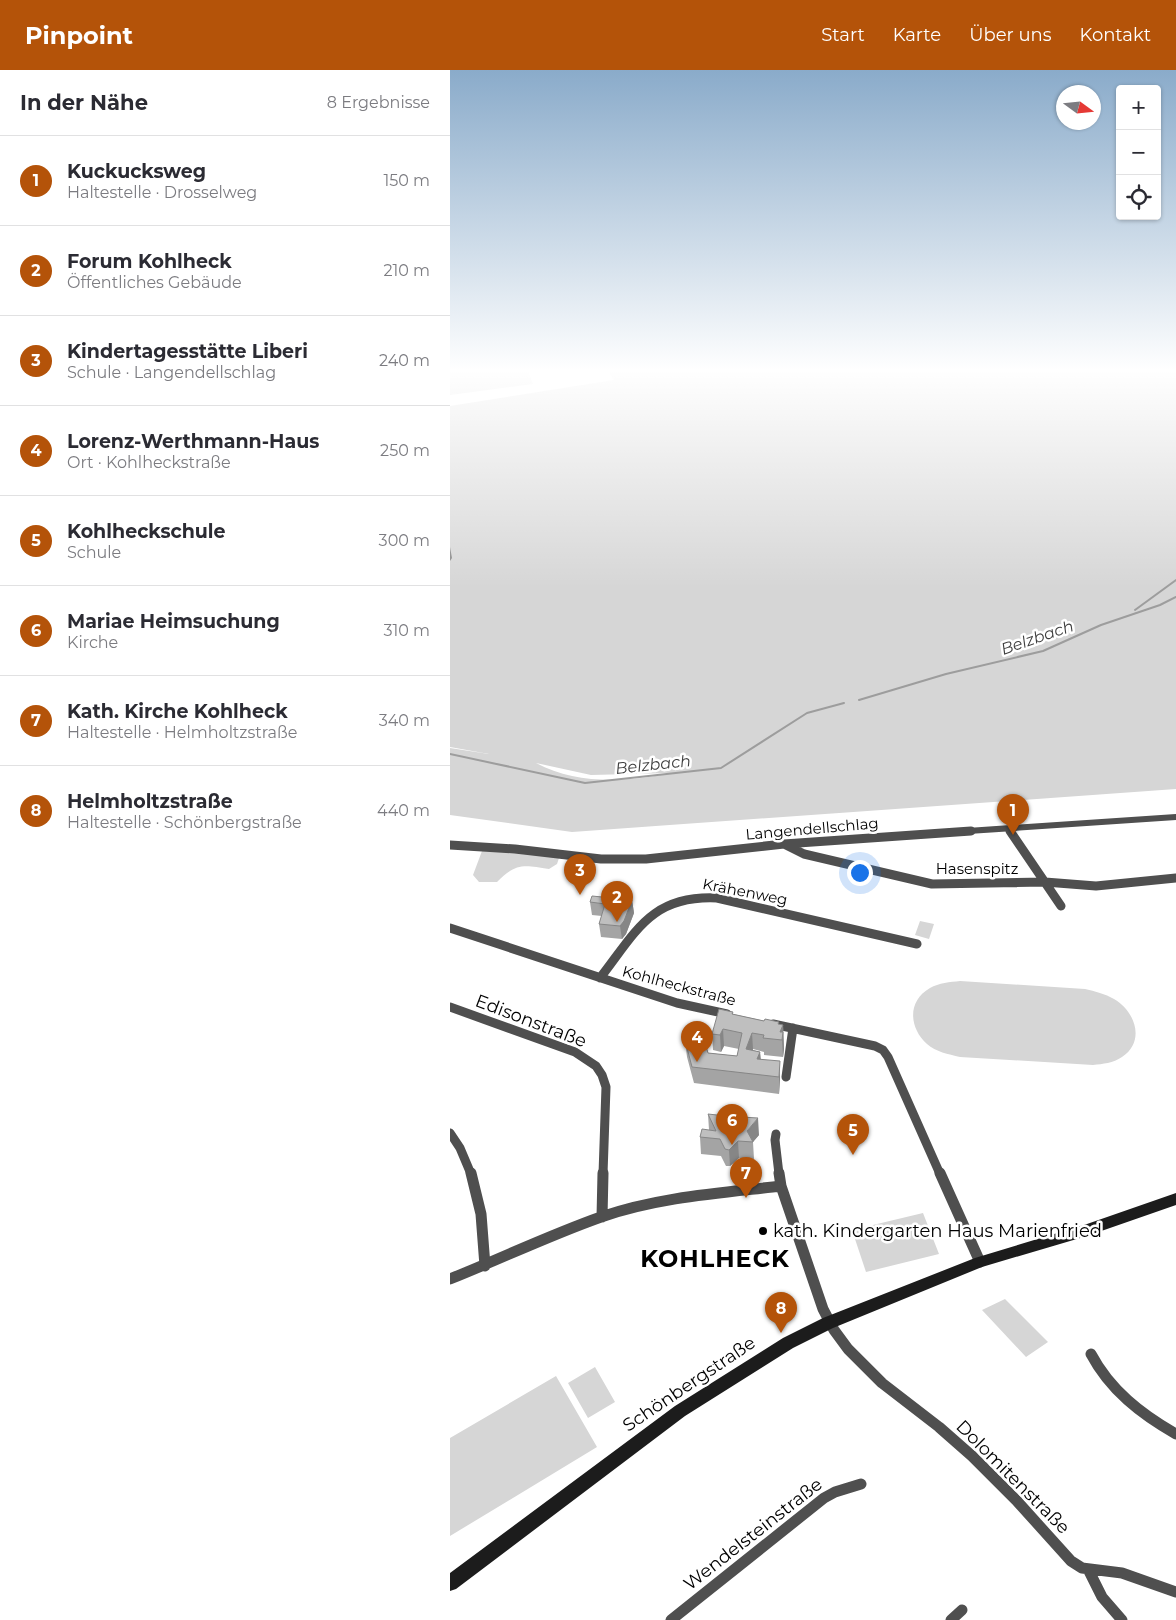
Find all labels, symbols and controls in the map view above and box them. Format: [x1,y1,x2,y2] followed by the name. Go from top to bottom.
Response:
[25,21,133,50] text: Pinpoint
[821,24,865,46] text: Start
[893,24,941,46] text: Karte
[969,24,1052,46] text: Über uns
[1080,24,1151,46] text: Kontakt
[1056,85,1101,130] north arrow
[1116,85,1161,220] map controls
[1116,85,1161,130] button: +
[20,90,148,115] text: In der Nähe
[327,93,430,112] text: 8 Ergebnisse
[1116,130,1161,175] button: −
[67,160,206,183] text: Kuckucksweg
[33,171,39,190] text: 1
[383,171,430,190] text: 150 m
[1116,175,1161,220] button: locate
[67,183,257,202] text: Haltestelle · Drosselweg
[67,250,232,273] text: Forum Kohlheck
[31,261,41,280] text: 2
[383,261,430,280] text: 210 m
[67,273,242,292] text: Öffentliches Gebäude
[67,340,308,363] text: Kindertagesstätte Liberi
[31,351,41,370] text: 3
[379,351,430,370] text: 240 m
[67,363,276,382] text: Schule · Langendellschlag
[67,430,319,453] text: Lorenz-Werthmann-Haus
[30,441,42,460] text: 4
[380,441,430,460] text: 250 m
[67,453,231,472] text: Ort · Kohlheckstraße
[67,520,226,543] text: Kohlheckschule
[31,531,41,550] text: 5
[379,531,430,550] text: 300 m
[67,543,121,562] text: Schule
[67,610,280,633] text: Mariae Heimsuchung
[998,616,1076,659] water label: Belzbach
[31,621,41,640] text: 6
[383,621,430,640] text: 310 m
[67,633,118,652] text: Kirche
[67,700,288,723] text: Kath. Kirche Kohlheck
[31,711,41,730] text: 7
[379,711,430,730] text: 340 m
[67,723,297,742] text: Haltestelle · Helmholtzstraße
[614,751,692,778] water label: Belzbach
[67,790,233,813] text: Helmholtzstraße
[997,794,1029,835] pin: 1
[31,801,41,820] text: 8
[377,801,430,820] text: 440 m
[67,813,302,832] text: Haltestelle · Schönbergstraße
[745,813,879,844] street label: Langendellschlag
[564,854,596,895] pin: 3
[936,859,1019,878] street label: Hasenspitz
[847,860,873,886] your location
[701,874,789,909] street label: Krähenweg
[601,881,633,922] pin: 2
[620,961,738,1010] street label: Kohlheckstraße
[472,990,590,1052] street label: Edisonstraße
[681,1021,713,1062] pin: 4
[716,1104,748,1145] pin: 6
[837,1114,869,1155] pin: 5
[730,1157,762,1198] pin: 7
[773,1220,1102,1242] place label: kath. Kindergarten Haus Marienfried
[757,1225,769,1237] marker: kath. Kindergarten Haus Marienfried
[640,1244,790,1273] district label: KOHLHECK
[765,1292,797,1333] pin: 8
[619,1331,760,1437] street label: Schönbergstraße
[951,1415,1075,1539] street label: Dolomitenstraße
[679,1473,827,1595] street label: Wendelsteinstraße

